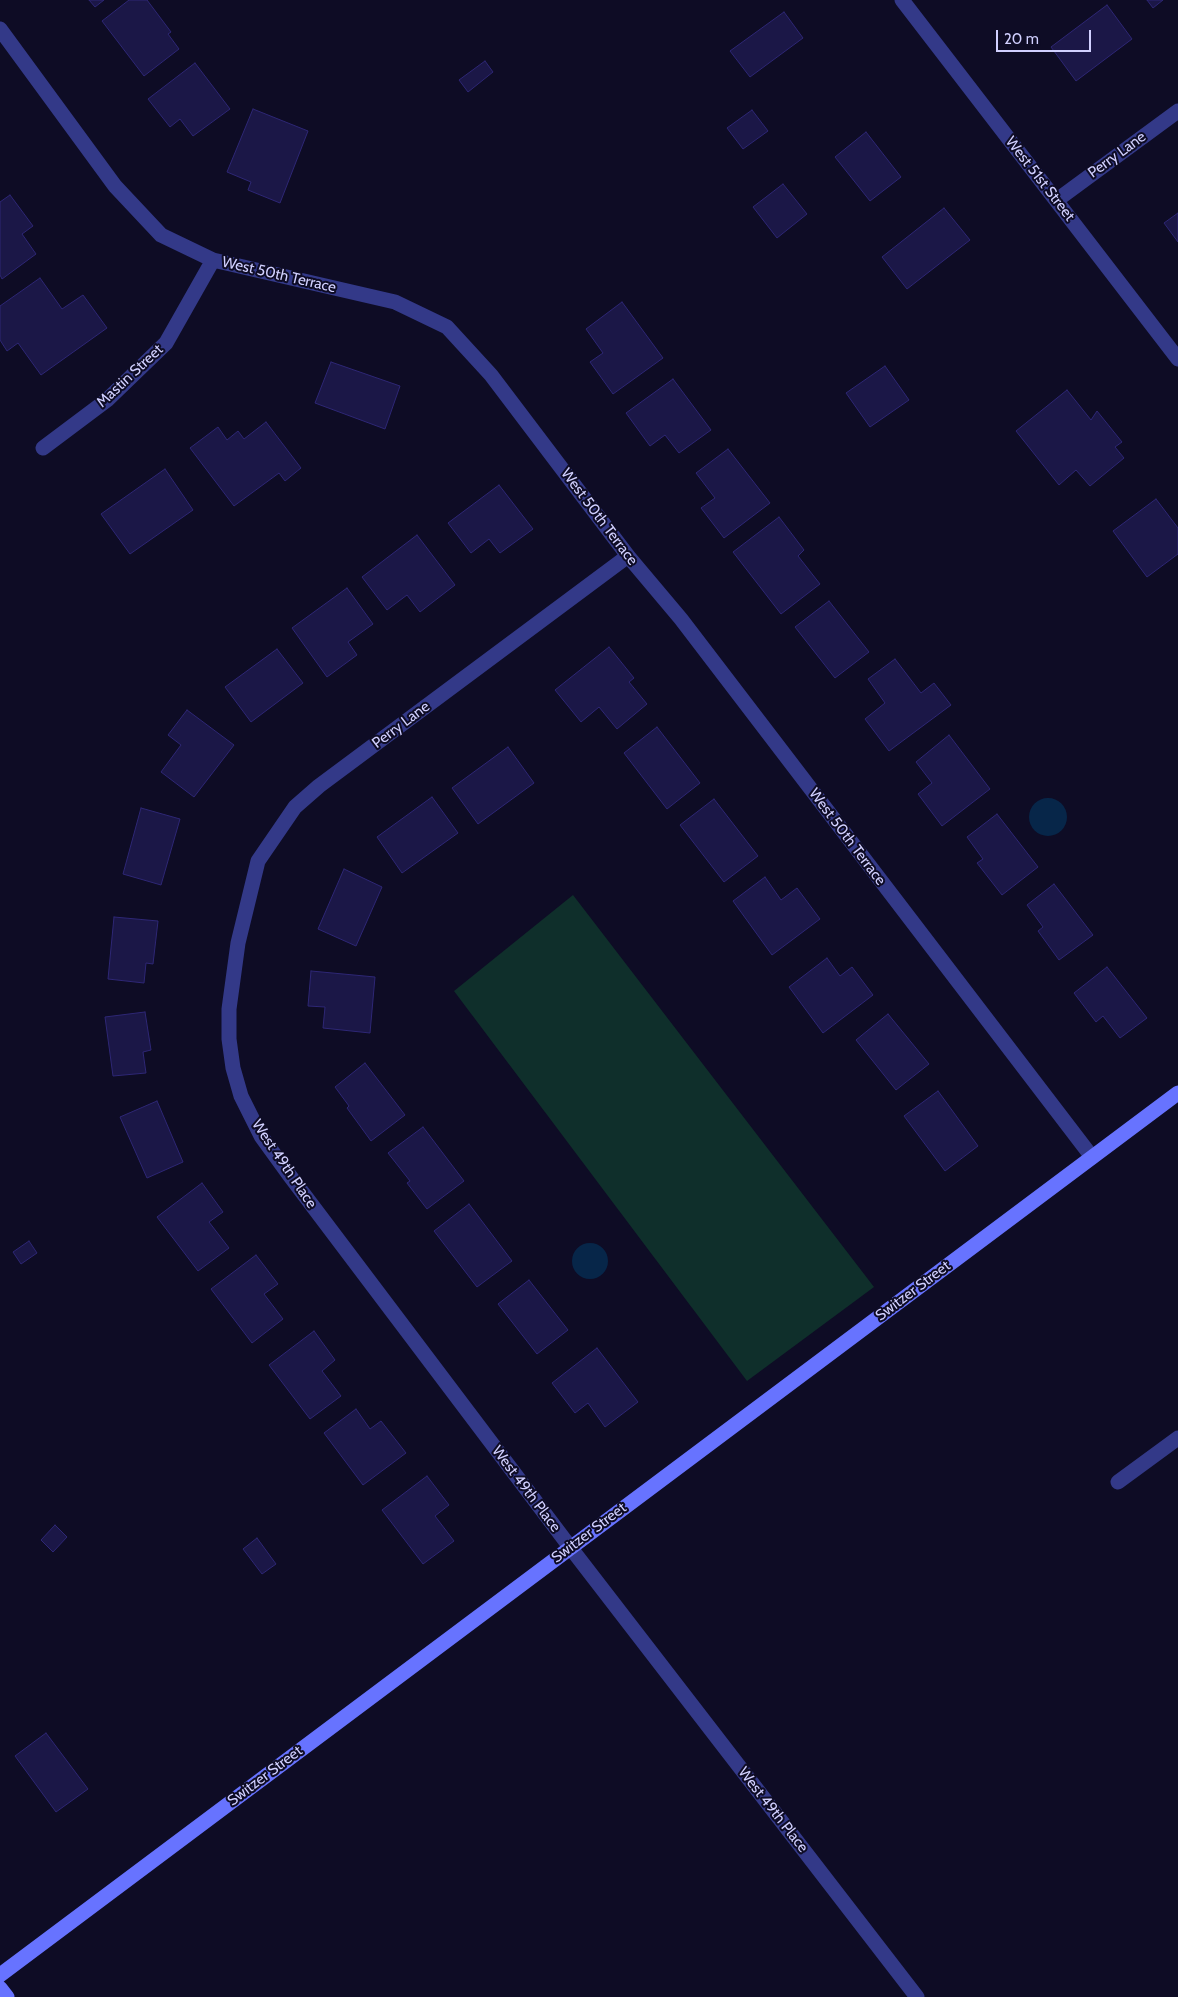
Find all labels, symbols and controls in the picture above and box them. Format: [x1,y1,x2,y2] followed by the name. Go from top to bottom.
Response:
[998,20,1093,52] scale bar
[1004,30,1039,48] text: 20 m
[1084,128,1150,182] street label: Perry Lane
[1001,133,1079,225] street label: West 51st Street
[220,253,338,297] street label: West 50th Terrace
[93,341,167,411] street label: Mastin Street
[557,465,641,569] street label: West 50th Terrace
[369,698,433,752] street label: Perry Lane
[805,785,889,889] street label: West 50th Terrace
[248,1116,320,1212] street label: West 49th Place
[872,1257,954,1325] street label: Switzer Street
[488,1442,564,1536] street label: West 49th Place
[548,1499,630,1567] street label: Switzer Street
[224,1742,306,1810] street label: Switzer Street
[734,1764,812,1856] street label: West 49th Place

